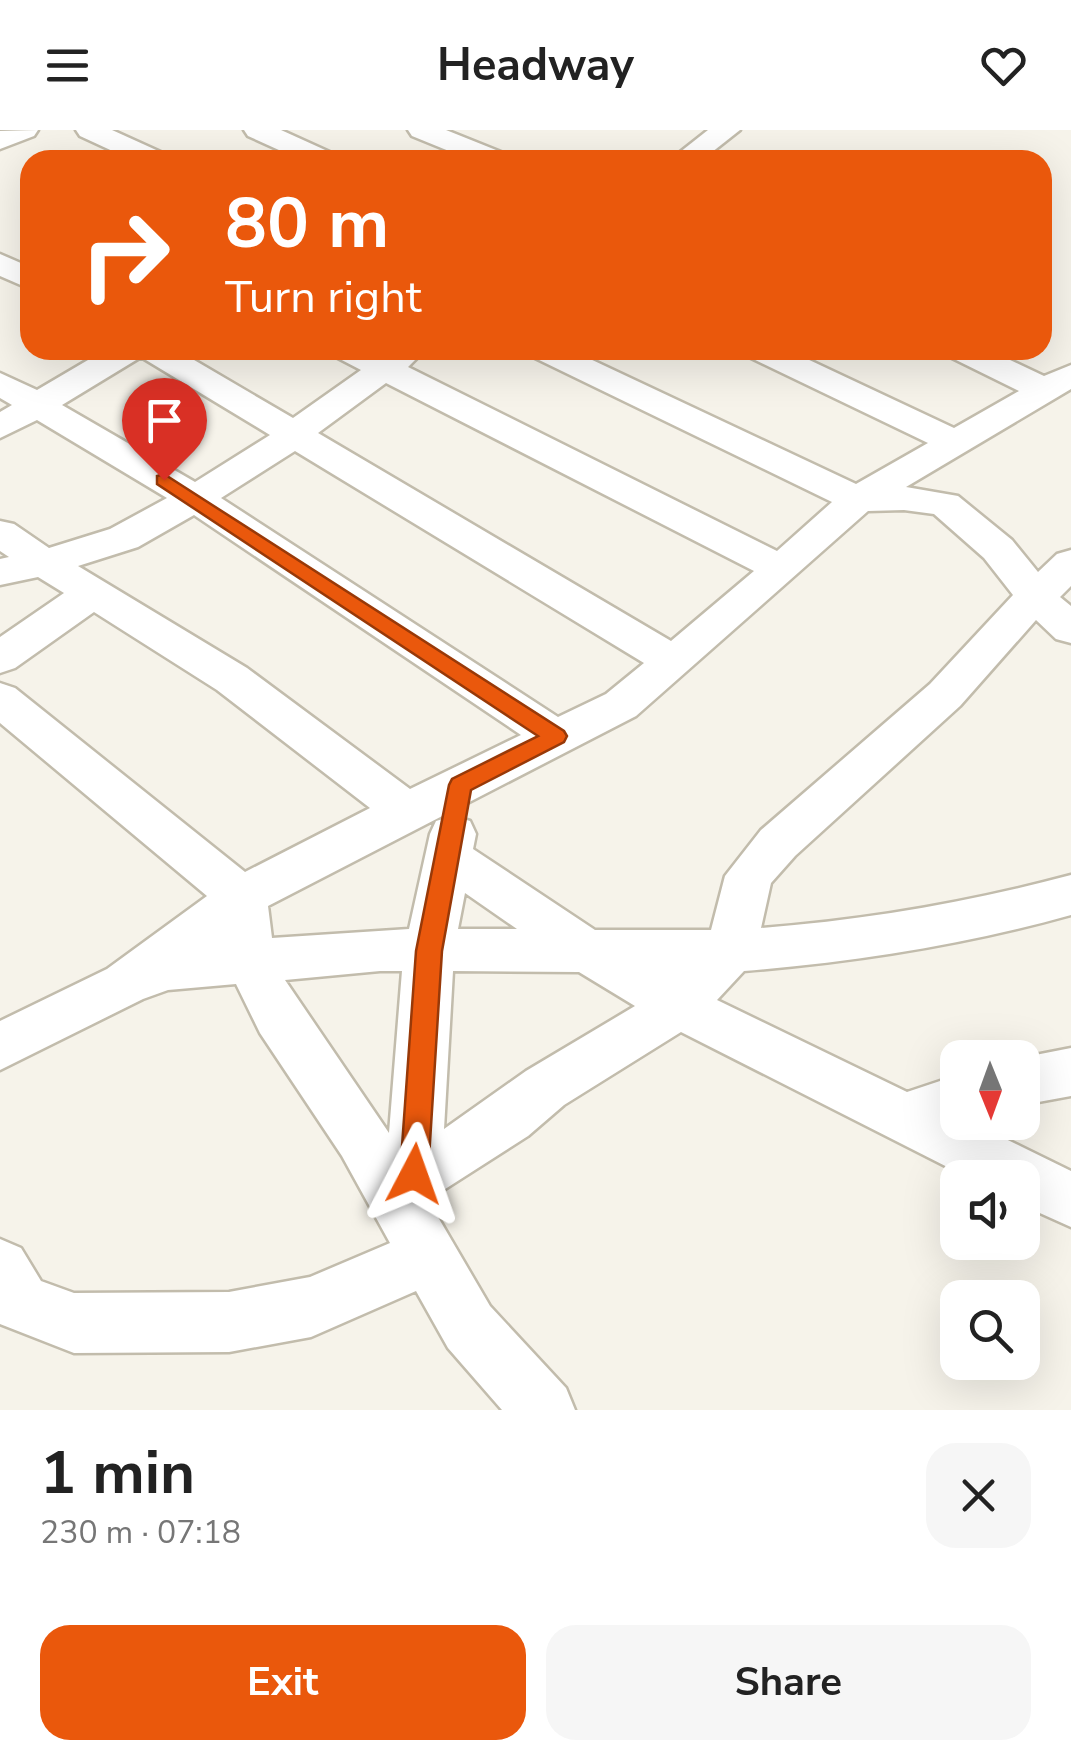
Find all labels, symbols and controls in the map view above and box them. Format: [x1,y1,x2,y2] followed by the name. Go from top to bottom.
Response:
[437,35,634,96] text: Headway
[40,38,95,93] icon: menu
[976,38,1031,93] icon: heart
[225,176,389,272] text: 80 m
[60,190,190,320] icon: right
[225,267,422,328] text: Turn right
[122,378,207,481] pin
[137,393,192,448] icon: arrive
[940,1040,1040,1140] north arrow
[940,1040,1040,1380] map controls
[362,1122,466,1226] position arrow
[940,1160,1040,1260] button: sound
[940,1280,1040,1380] button: search
[40,1432,195,1514] text: 1 min
[926,1443,1031,1548] button: close
[40,1511,241,1554] text: 230 m · 07:18
[40,1625,526,1740] button: Exit
[546,1625,1031,1740] button: Share

